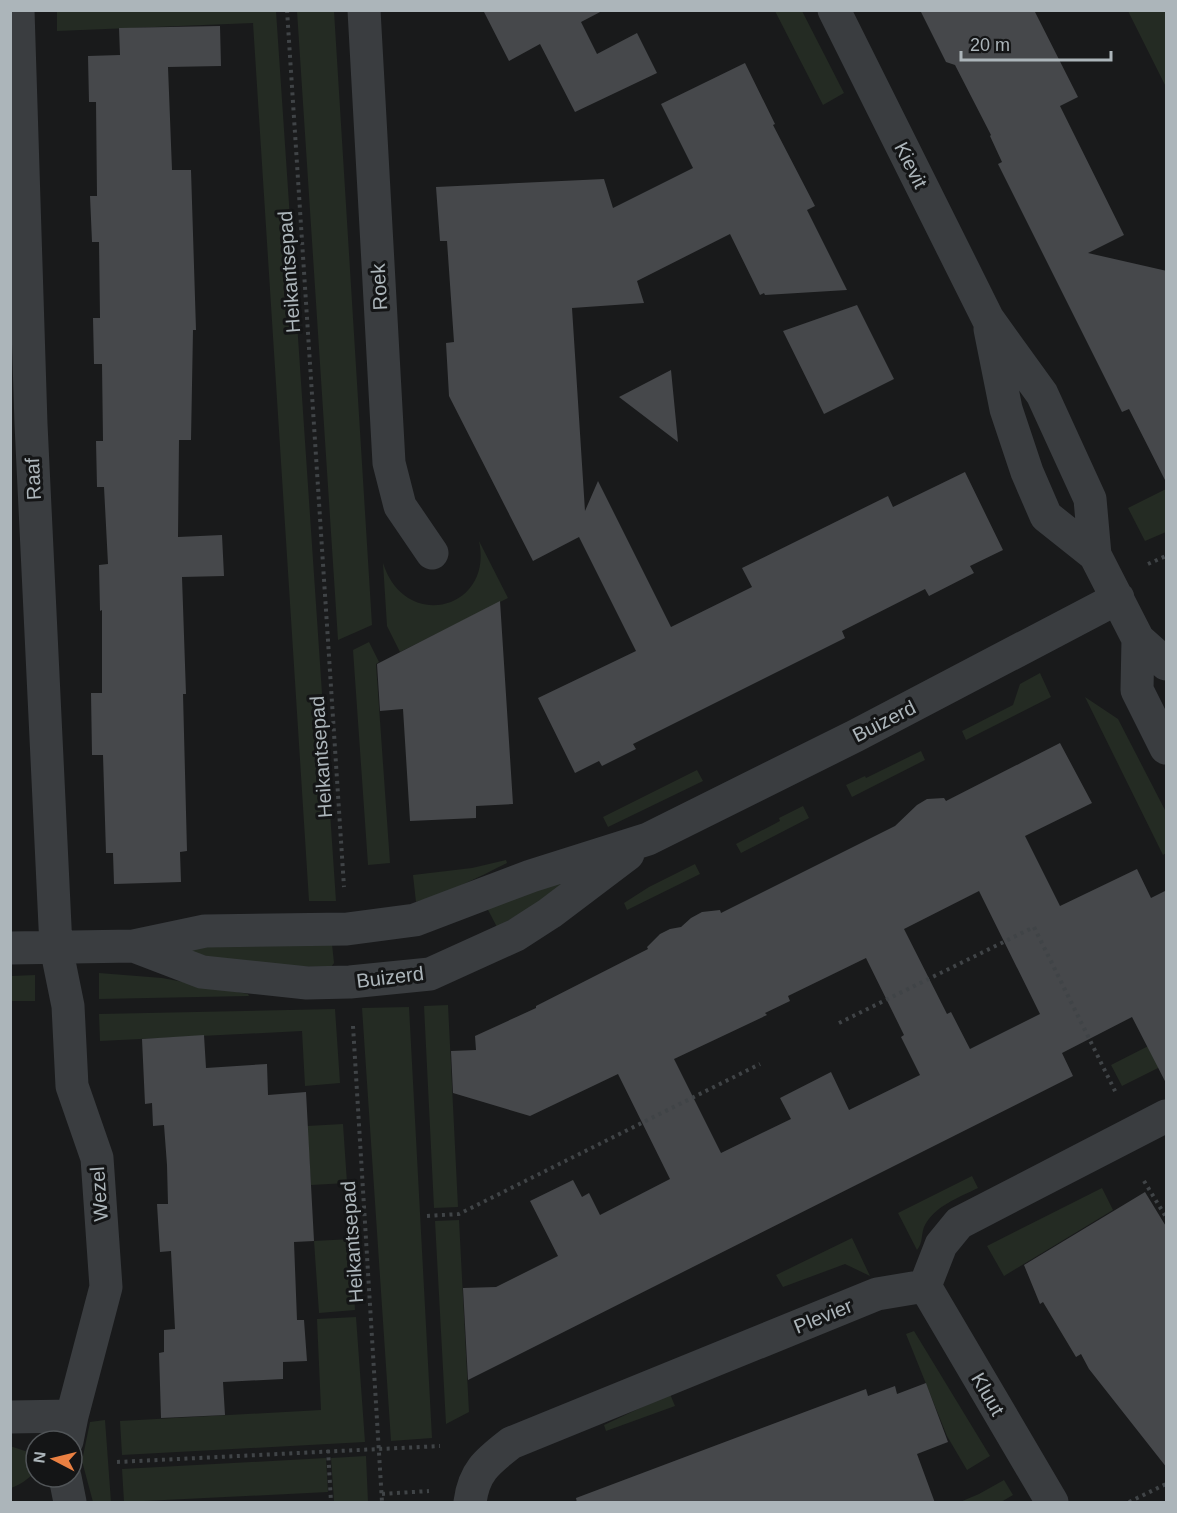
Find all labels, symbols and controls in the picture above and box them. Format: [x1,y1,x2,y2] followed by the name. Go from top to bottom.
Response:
[961,24,1111,62] scale bar
[970,35,1010,55] text: 20 m
[890,138,932,192] street label: Kievit
[274,210,304,334] street label: Heikantsepad
[367,262,391,311] street label: Roek
[21,457,45,501] street label: Raaf
[306,695,336,819] street label: Heikantsepad
[849,696,919,746] street label: Buizerd
[355,962,425,992] street label: Buizerd
[86,1166,112,1222] street label: Wezel
[337,1180,367,1304] street label: Heikantsepad
[791,1294,856,1338] street label: Plevier
[967,1369,1009,1420] street label: Kluut
[24,1429,84,1489] north arrow
[30,1450,49,1464] text: N

